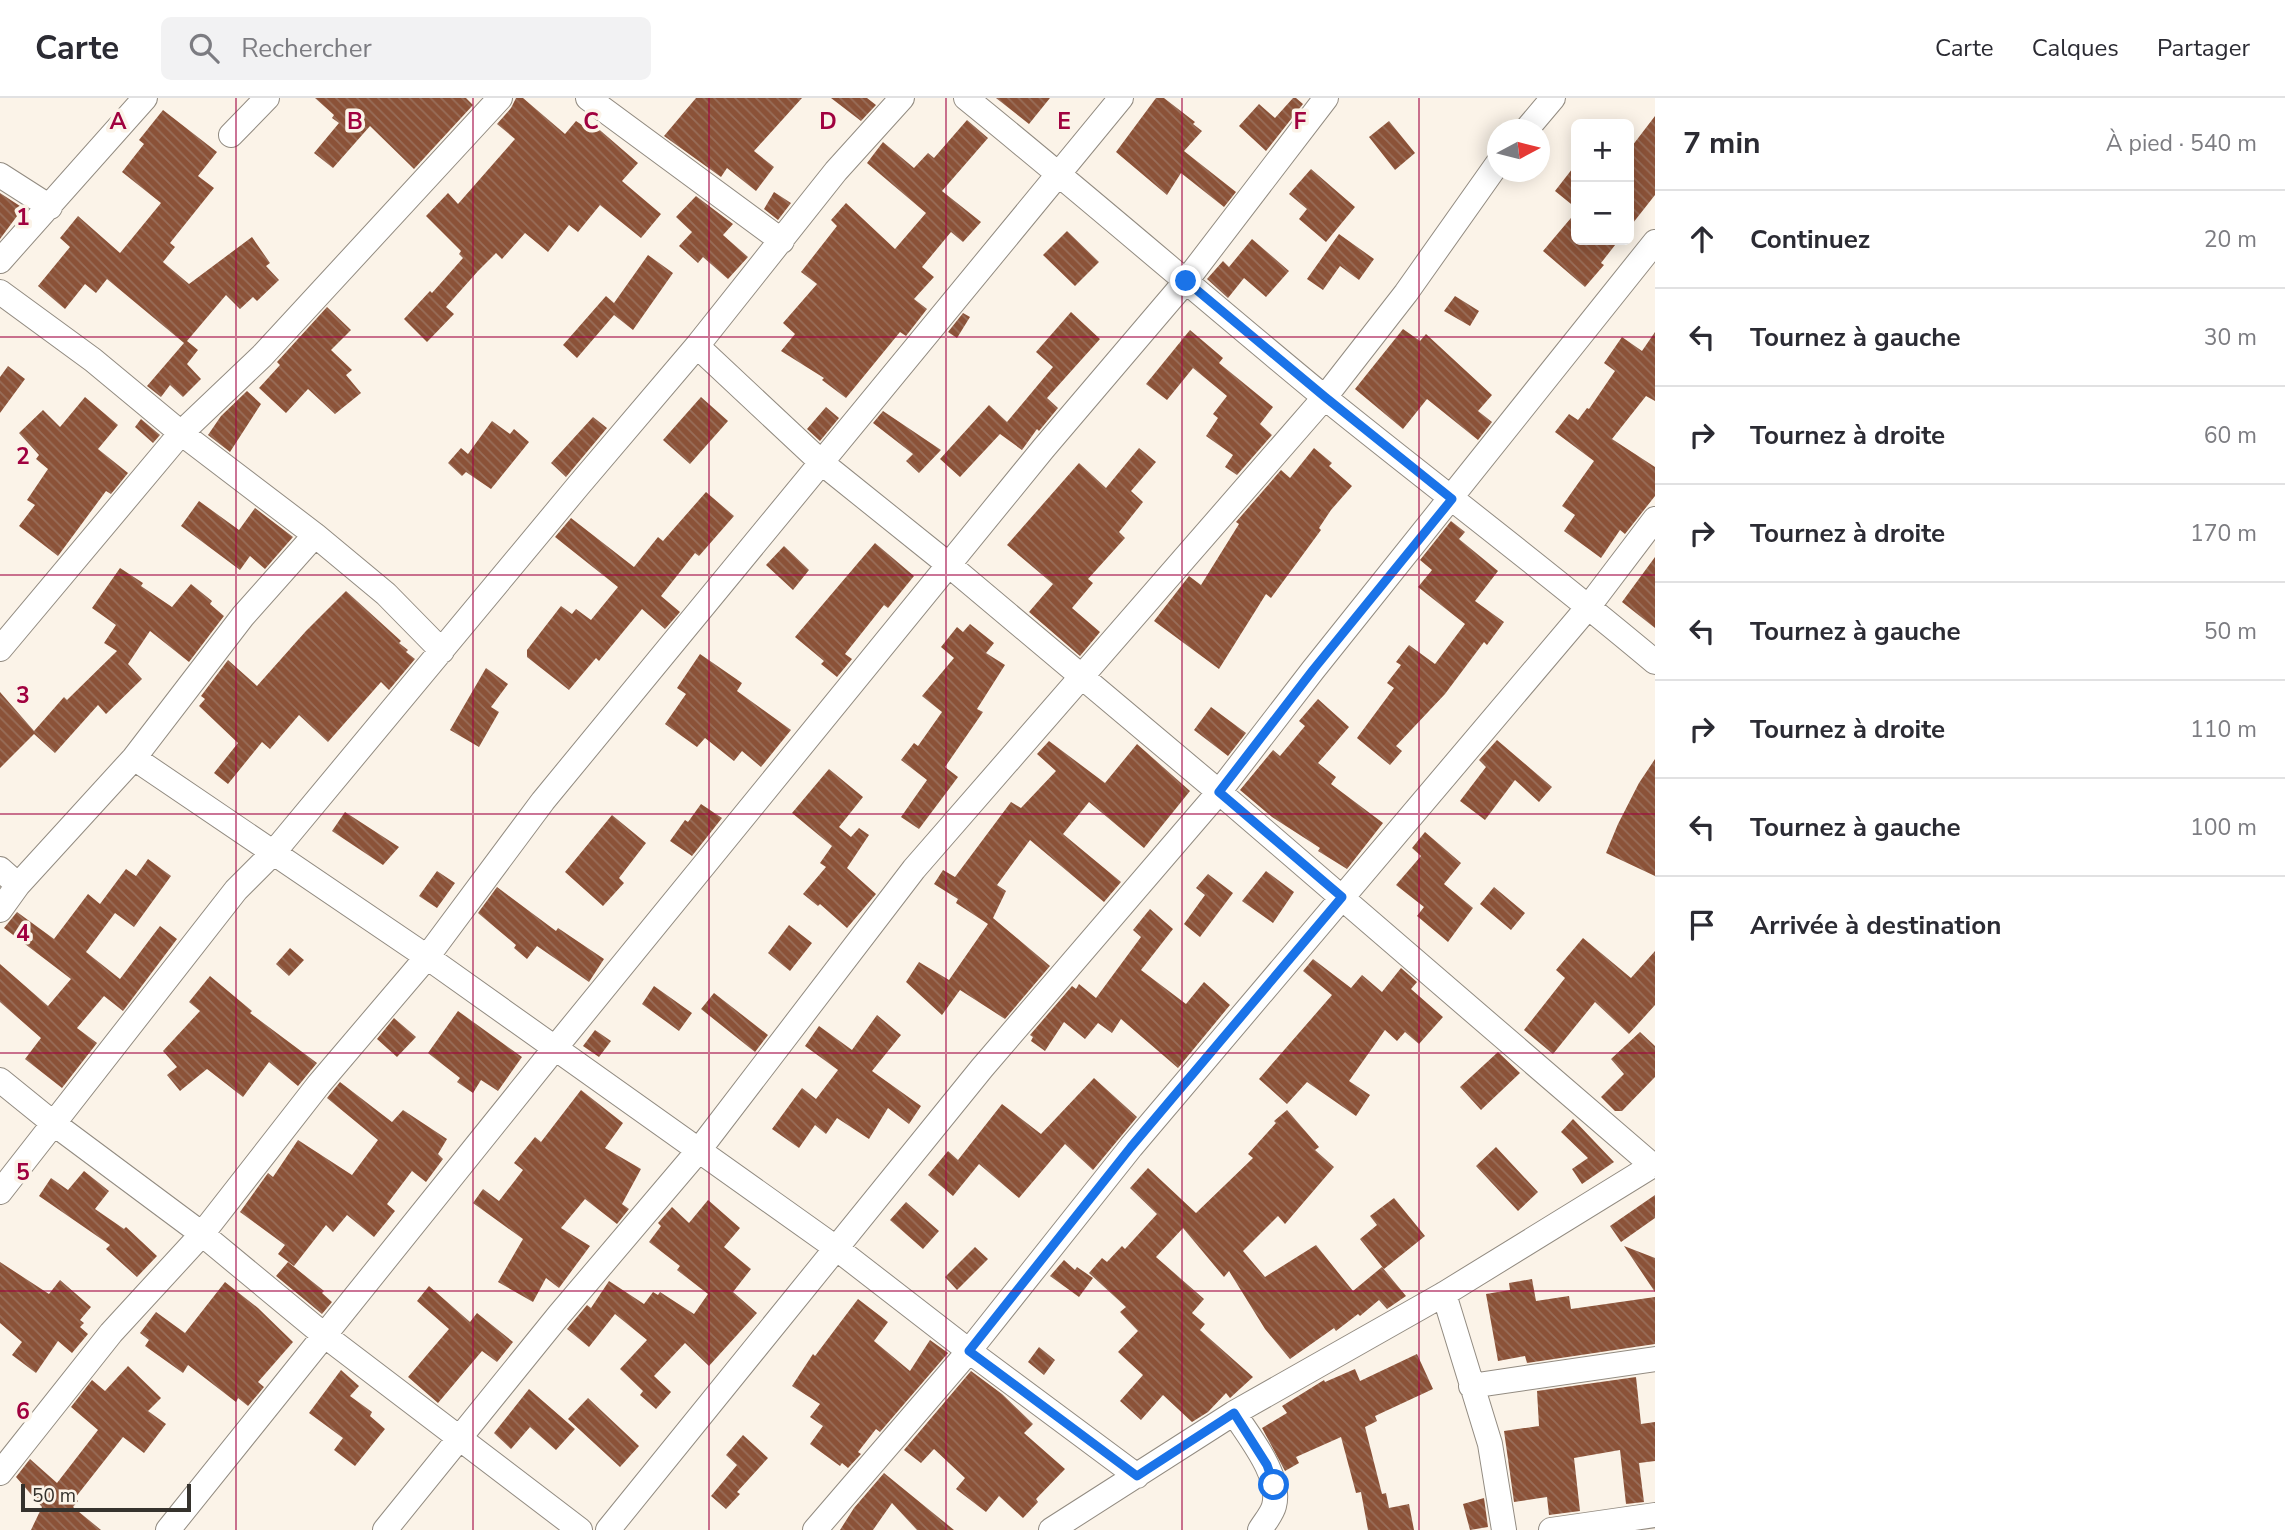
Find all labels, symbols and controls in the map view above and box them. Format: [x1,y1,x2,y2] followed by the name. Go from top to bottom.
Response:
[161,17,651,80] search box
[35,26,119,71] text: Carte
[185,29,223,67] icon: search
[241,31,372,66] text: Rechercher
[1935,32,1994,64] text: Carte
[2032,32,2119,64] text: Calques
[2157,32,2250,64] text: Partager
[109,106,127,137] text: A
[347,106,363,137] text: B
[583,106,599,137] text: C
[819,106,837,137] text: D
[1057,106,1071,137] text: E
[1294,106,1307,137] text: F
[1487,119,1550,182] north arrow
[1571,119,1634,245] map controls
[1571,119,1634,182] button: +
[1683,123,1761,164] text: 7 min
[2106,128,2257,159] text: À pied · 540 m
[1571,182,1634,245] button: −
[16,202,30,233] text: 1
[1683,220,1721,258] icon: ahead
[1750,222,1870,257] text: Continuez
[2204,224,2257,255] text: 20 m
[1170,265,1201,296] route end
[1683,318,1721,356] icon: left
[1750,320,1961,355] text: Tournez à gauche
[2204,322,2257,353] text: 30 m
[1683,416,1721,454] icon: right
[1750,418,1945,453] text: Tournez à droite
[2204,420,2257,451] text: 60 m
[16,441,30,472] text: 2
[1683,514,1721,552] icon: right
[1750,516,1945,551] text: Tournez à droite
[2190,518,2257,549] text: 170 m
[1683,612,1721,650] icon: left
[1750,614,1961,649] text: Tournez à gauche
[2204,616,2257,647] text: 50 m
[16,680,30,711] text: 3
[1683,710,1721,748] icon: right
[1750,712,1945,747] text: Tournez à droite
[2190,714,2257,745] text: 110 m
[1683,808,1721,846] icon: left
[1750,810,1961,845] text: Tournez à gauche
[2190,812,2257,843] text: 100 m
[1683,906,1721,944] icon: arrive
[1750,908,2001,943] text: Arrivée à destination
[16,918,30,949] text: 4
[16,1157,30,1188] text: 5
[16,1396,30,1427] text: 6
[1258,1469,1289,1500] route start
[21,1481,191,1513] scale bar
[32,1483,76,1509] text: 50 m

